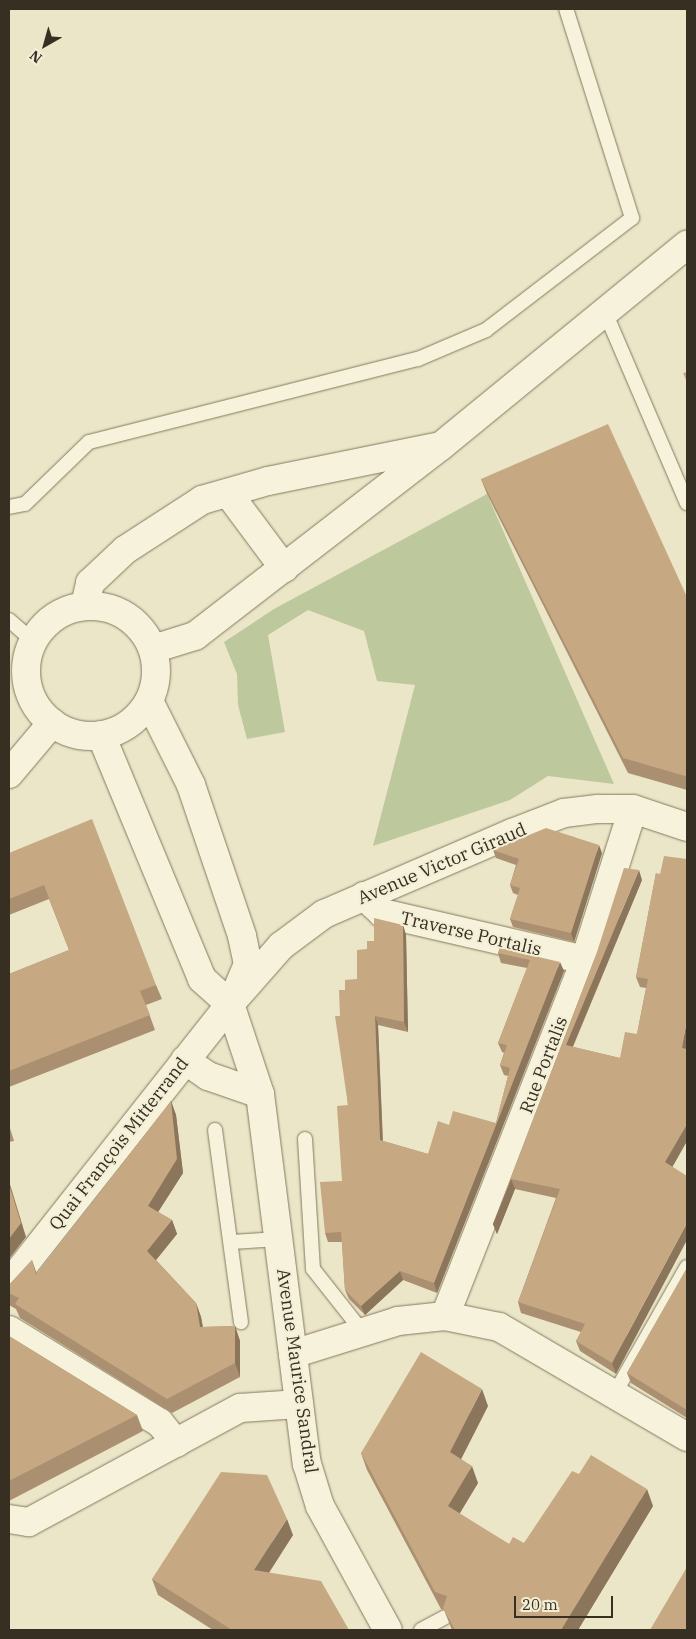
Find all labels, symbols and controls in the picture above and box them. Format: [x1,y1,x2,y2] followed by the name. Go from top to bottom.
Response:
[20,20,70,70] north arrow
[26,46,46,67] text: N
[354,819,530,909] street label: Avenue Victor Giraud
[398,907,544,961] street label: Traverse Portalis
[516,1013,572,1117] street label: Rue Portalis
[45,1053,193,1235] street label: Quai François Mitterrand
[272,1267,322,1475] street label: Avenue Maurice Sandral
[516,1586,615,1618] scale bar
[522,1595,558,1614] text: 20 m

